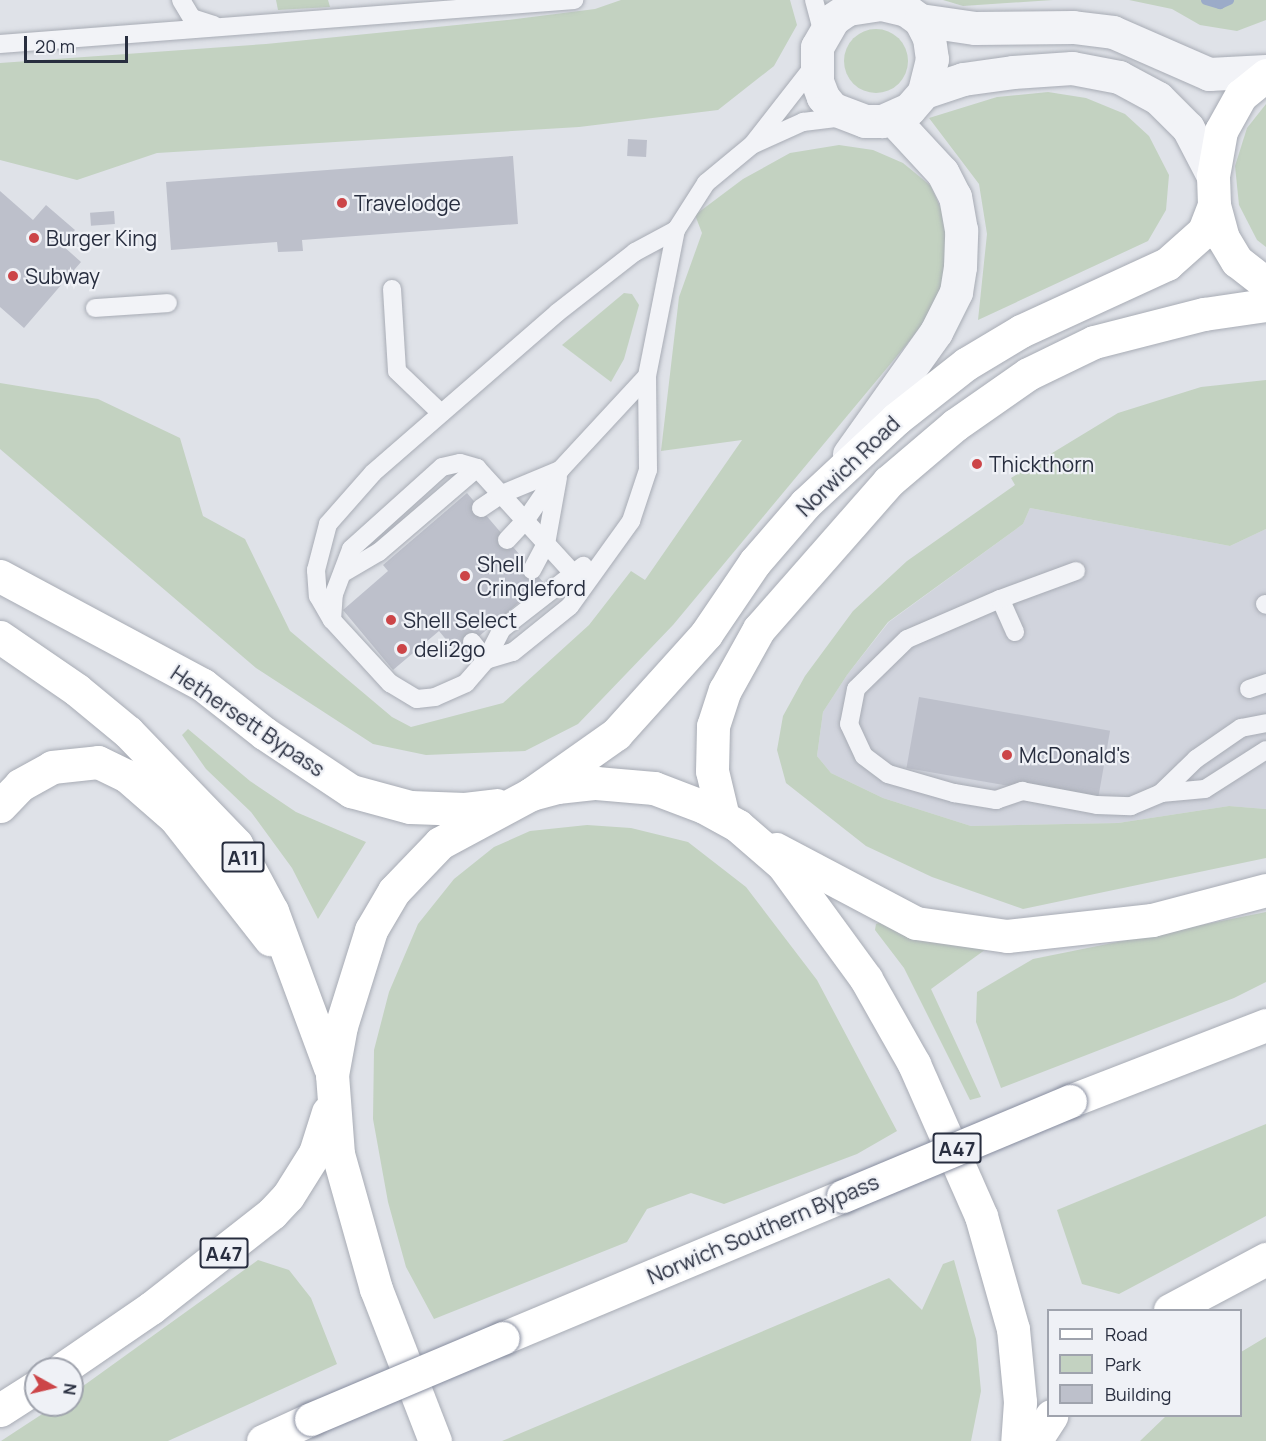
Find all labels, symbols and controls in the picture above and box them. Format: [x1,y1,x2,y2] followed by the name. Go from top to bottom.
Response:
[27,24,130,62] scale bar
[35,34,75,58] text: 20 m
[354,190,461,216] place label: Travelodge
[335,196,349,210] marker: Travelodge
[46,225,157,251] place label: Burger King
[27,231,41,245] marker: Burger King
[25,263,100,289] place label: Subway
[6,269,20,283] marker: Subway
[791,411,905,521] street label: Norwich Road
[989,451,1094,477] place label: Thickthorn
[970,457,984,471] marker: Thickthorn
[477,551,586,601] place label: Shell Cringleford
[458,569,472,583] marker: Shell Cringleford
[403,607,517,633] place label: Shell Select
[384,613,398,627] marker: Shell Select
[414,636,485,662] place label: deli2go
[395,642,409,656] marker: deli2go
[166,660,330,782] street label: Hethersett Bypass
[1019,742,1130,768] place label: McDonald's
[1000,748,1014,762] marker: McDonald's
[220,840,266,874] road number: A11
[932,1131,982,1165] road number: A47
[643,1169,883,1289] street label: Norwich Southern Bypass
[198,1236,250,1270] road number: A47
[1047,1309,1242,1417] legend
[1105,1322,1148,1346] text: Road
[1105,1352,1141,1376] text: Park
[24,1357,84,1417] north arrow
[58,1382,82,1396] text: N
[1105,1382,1171,1406] text: Building

